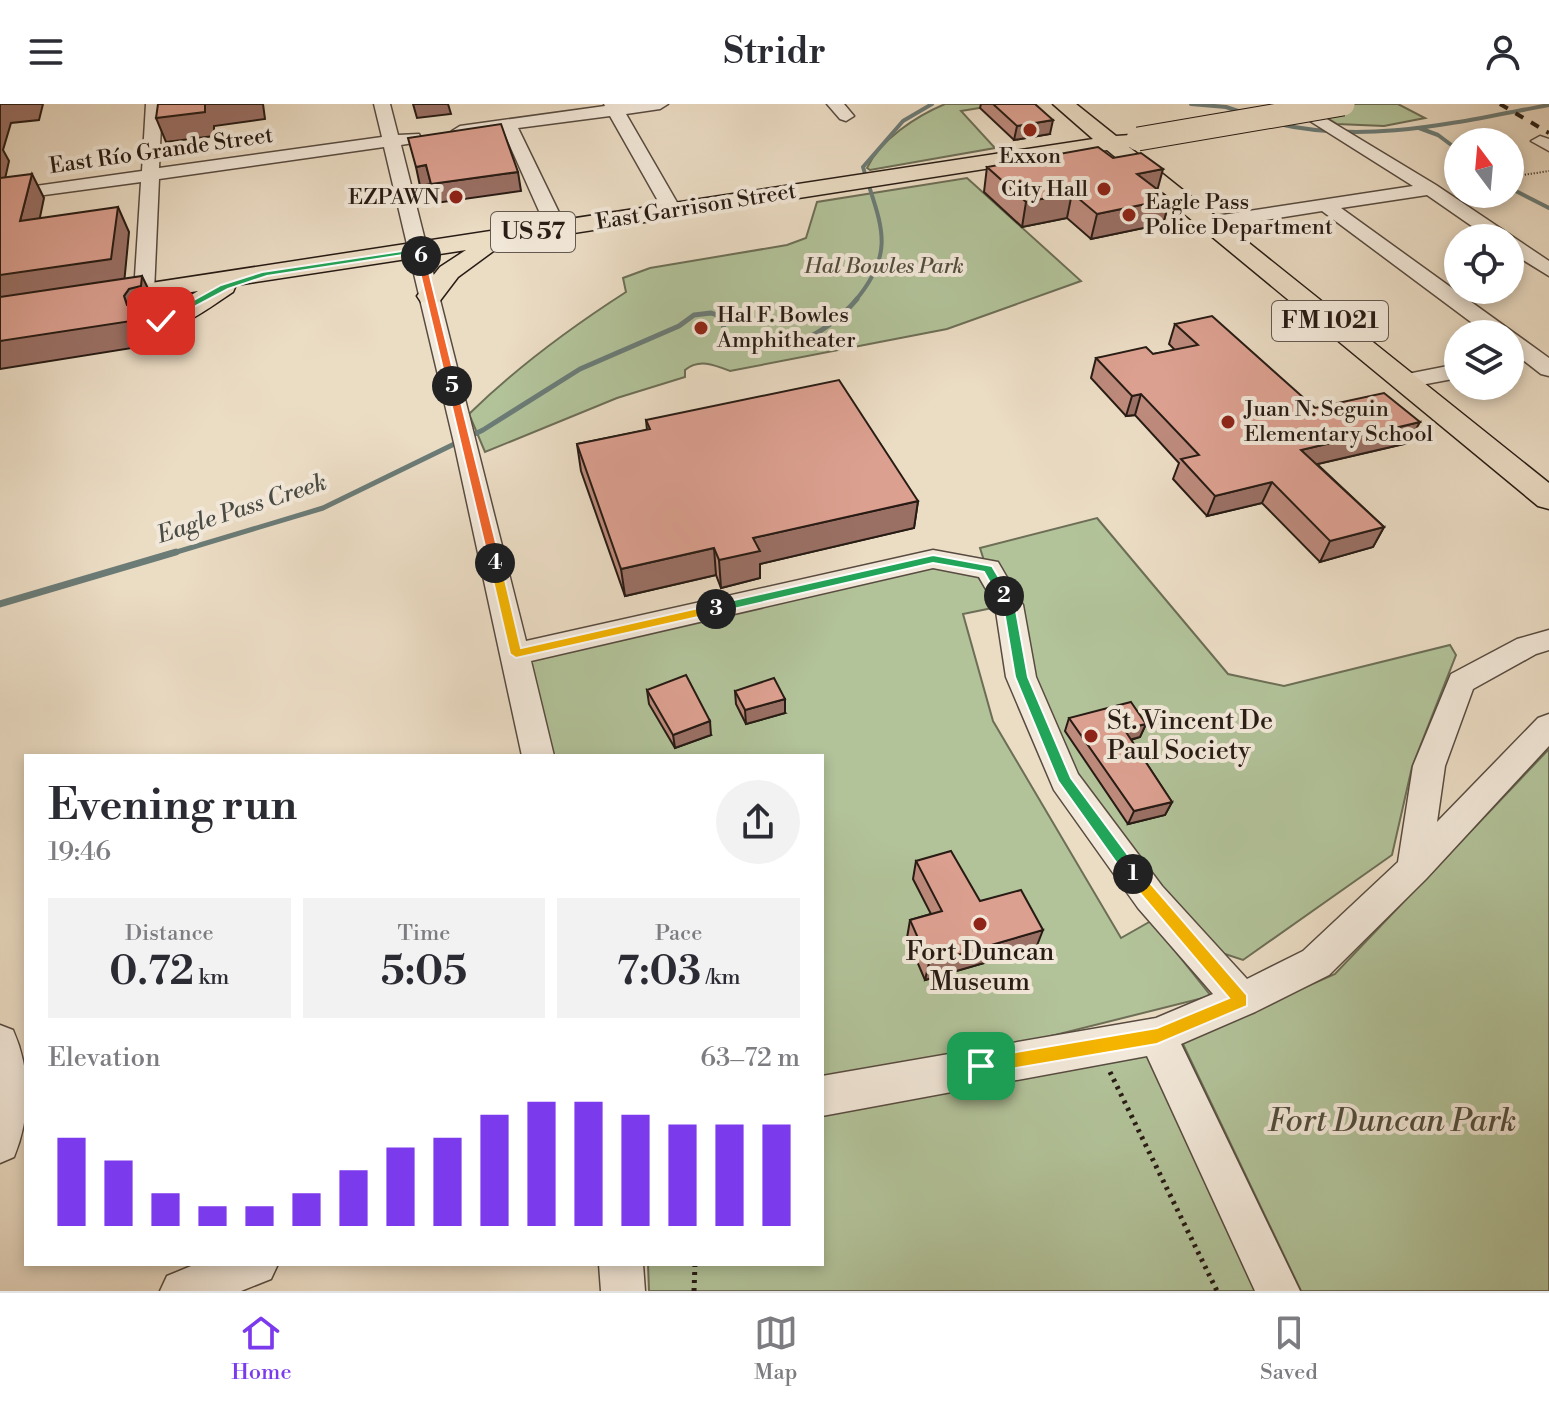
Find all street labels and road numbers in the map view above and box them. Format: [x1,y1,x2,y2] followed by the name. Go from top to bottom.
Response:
[47,122,275,180] street label: East Río Grande Street
[594,178,798,236] street label: East Garrison Street
[491,212,575,252] road number: US 57
[1272,301,1388,341] road number: FM 1021

